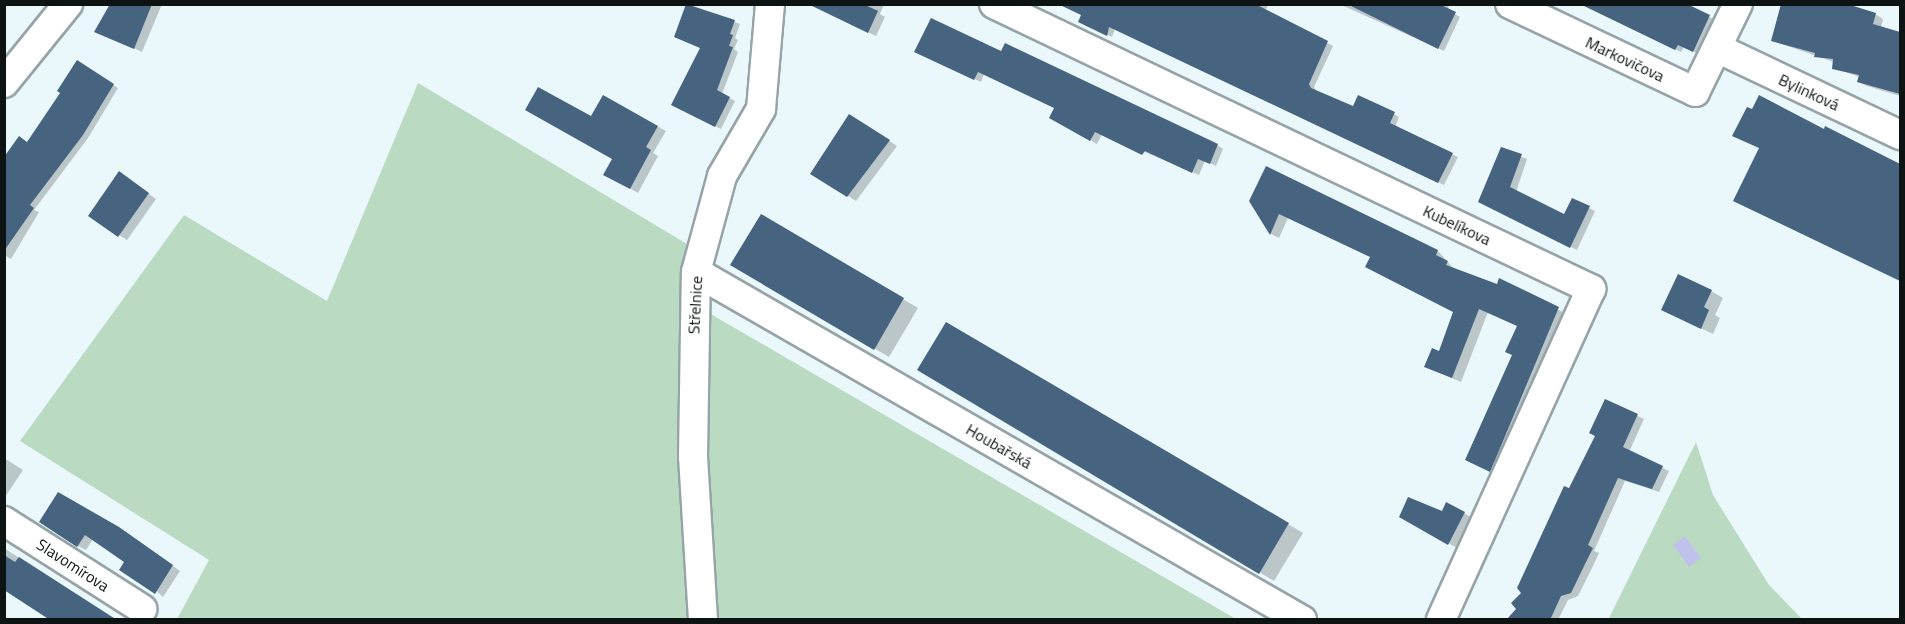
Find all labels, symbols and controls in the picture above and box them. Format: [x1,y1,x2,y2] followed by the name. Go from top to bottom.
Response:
[1583,32,1667,86] street label: Markovičova
[1776,70,1842,114] street label: Bylinková
[1420,201,1494,249] street label: Kubelíkova
[684,275,706,335] street label: Střelnice
[963,420,1035,472] street label: Houbařská
[33,534,113,596] street label: Slavomírova

